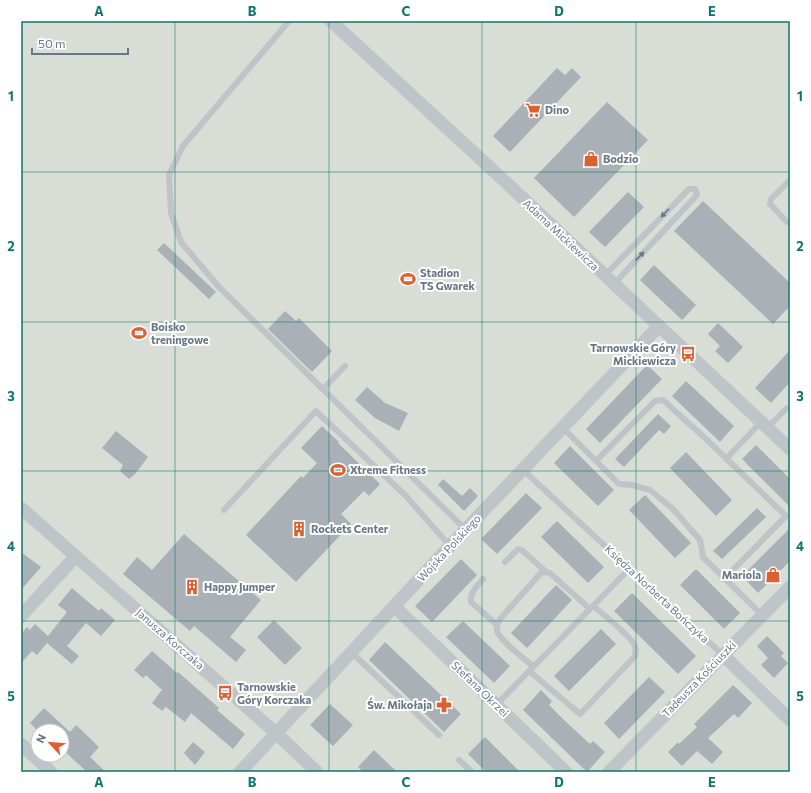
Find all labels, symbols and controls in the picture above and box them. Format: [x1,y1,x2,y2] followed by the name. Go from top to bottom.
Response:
[94,3,104,19] text: A
[248,3,257,19] text: B
[402,3,411,19] text: C
[554,3,564,19] text: D
[708,3,716,19] text: E
[32,30,128,56] scale bar
[38,36,66,50] text: 50 m
[8,88,14,104] text: 1
[797,88,803,104] text: 1
[524,101,542,119] supermarket icon: Dino
[545,103,569,116] place label: Dino
[582,150,600,168] shop icon: Bodzio
[603,152,639,165] place label: Bodzio
[521,196,602,273] street label: Adama Mickiewicza
[660,208,670,218] one-way arrow
[7,238,15,254] text: 2
[796,238,804,254] text: 2
[635,251,645,261] one-way arrow
[420,266,476,292] place label: Stadion TS Gwarek
[399,270,417,288] sports icon: Stadion TS Gwarek
[151,320,209,346] place label: Boisko treningowe
[130,324,148,342] sports icon: Boisko treningowe
[590,341,676,367] place label: Tarnowskie Góry Mickiewicza
[679,345,697,363] bus stop icon: Tarnowskie Góry Mickiewicza
[7,388,15,404] text: 3
[796,388,804,404] text: 3
[329,461,347,479] sports icon: Xtreme Fitness
[350,463,426,476] place label: Xtreme Fitness
[414,511,483,584] street label: Wojska Polskiego
[290,520,308,538] building icon: Rockets Center
[311,522,389,535] place label: Rockets Center
[7,538,15,554] text: 4
[796,538,804,554] text: 4
[603,542,712,645] street label: Księdza Norberta Bończyka
[764,566,782,584] shop icon: Mariola
[722,568,761,581] place label: Mariola
[183,578,201,596] building icon: Happy Jumper
[204,580,276,594] place label: Happy Jumper
[133,606,207,672] street label: Janusza Korczaka
[659,638,738,719] street label: Tadeusza Kościuszki
[449,658,512,719] street label: Stefana Okrzei
[237,680,312,706] place label: Tarnowskie Góry Korczaka
[216,684,234,702] bus stop icon: Tarnowskie Góry Korczaka
[7,688,15,704] text: 5
[796,688,804,704] text: 5
[435,696,453,714] pharmacy icon: Św. Mikołaja
[367,697,432,711] place label: Św. Mikołaja
[30,723,70,763] north arrow
[33,732,48,745] text: N
[94,774,104,790] text: A
[248,774,257,790] text: B
[402,774,411,790] text: C
[554,774,564,790] text: D
[708,774,716,790] text: E

